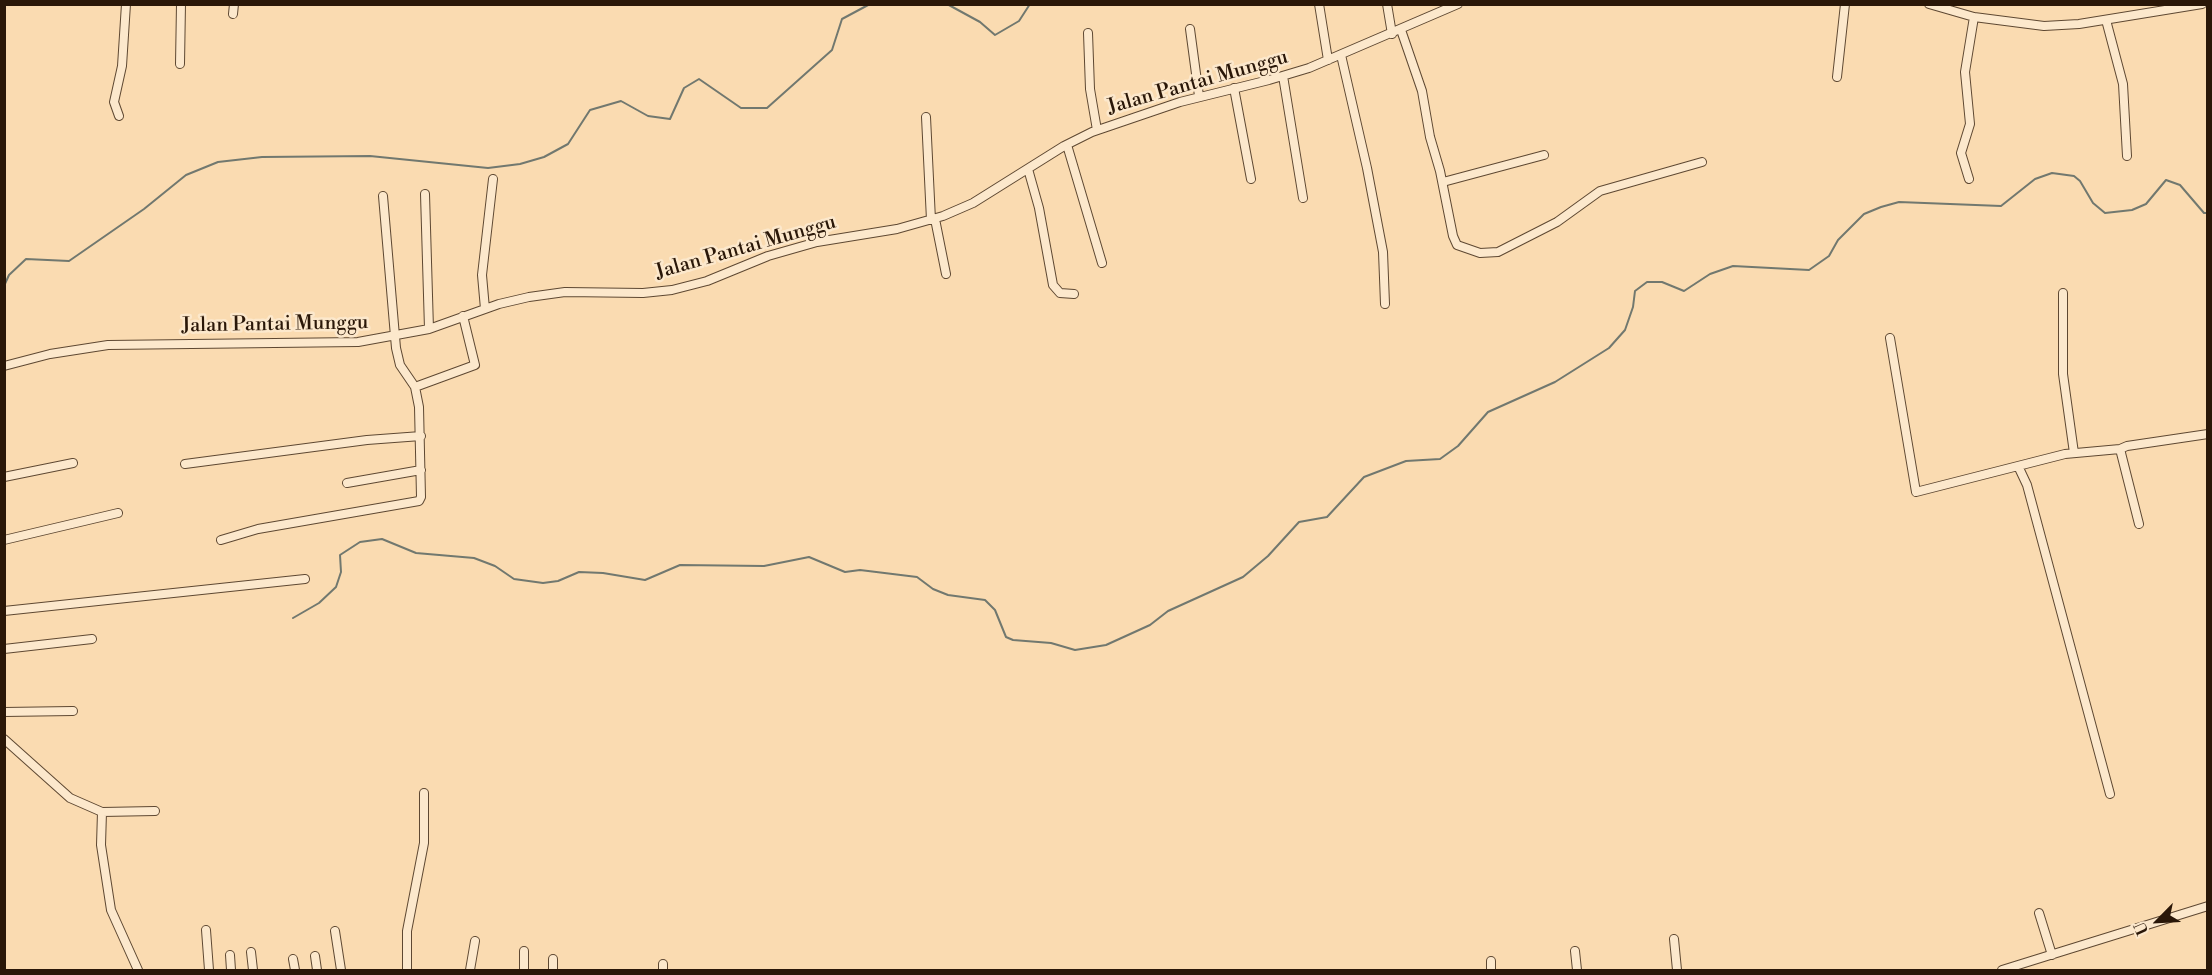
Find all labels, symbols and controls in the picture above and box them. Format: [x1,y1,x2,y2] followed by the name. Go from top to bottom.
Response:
[1105,46,1291,120] street label: Jalan Pantai Munggu
[653,211,839,285] street label: Jalan Pantai Munggu
[181,311,369,339] street label: Jalan Pantai Munggu
[2128,891,2188,951] north arrow
[2130,919,2153,938] text: U

